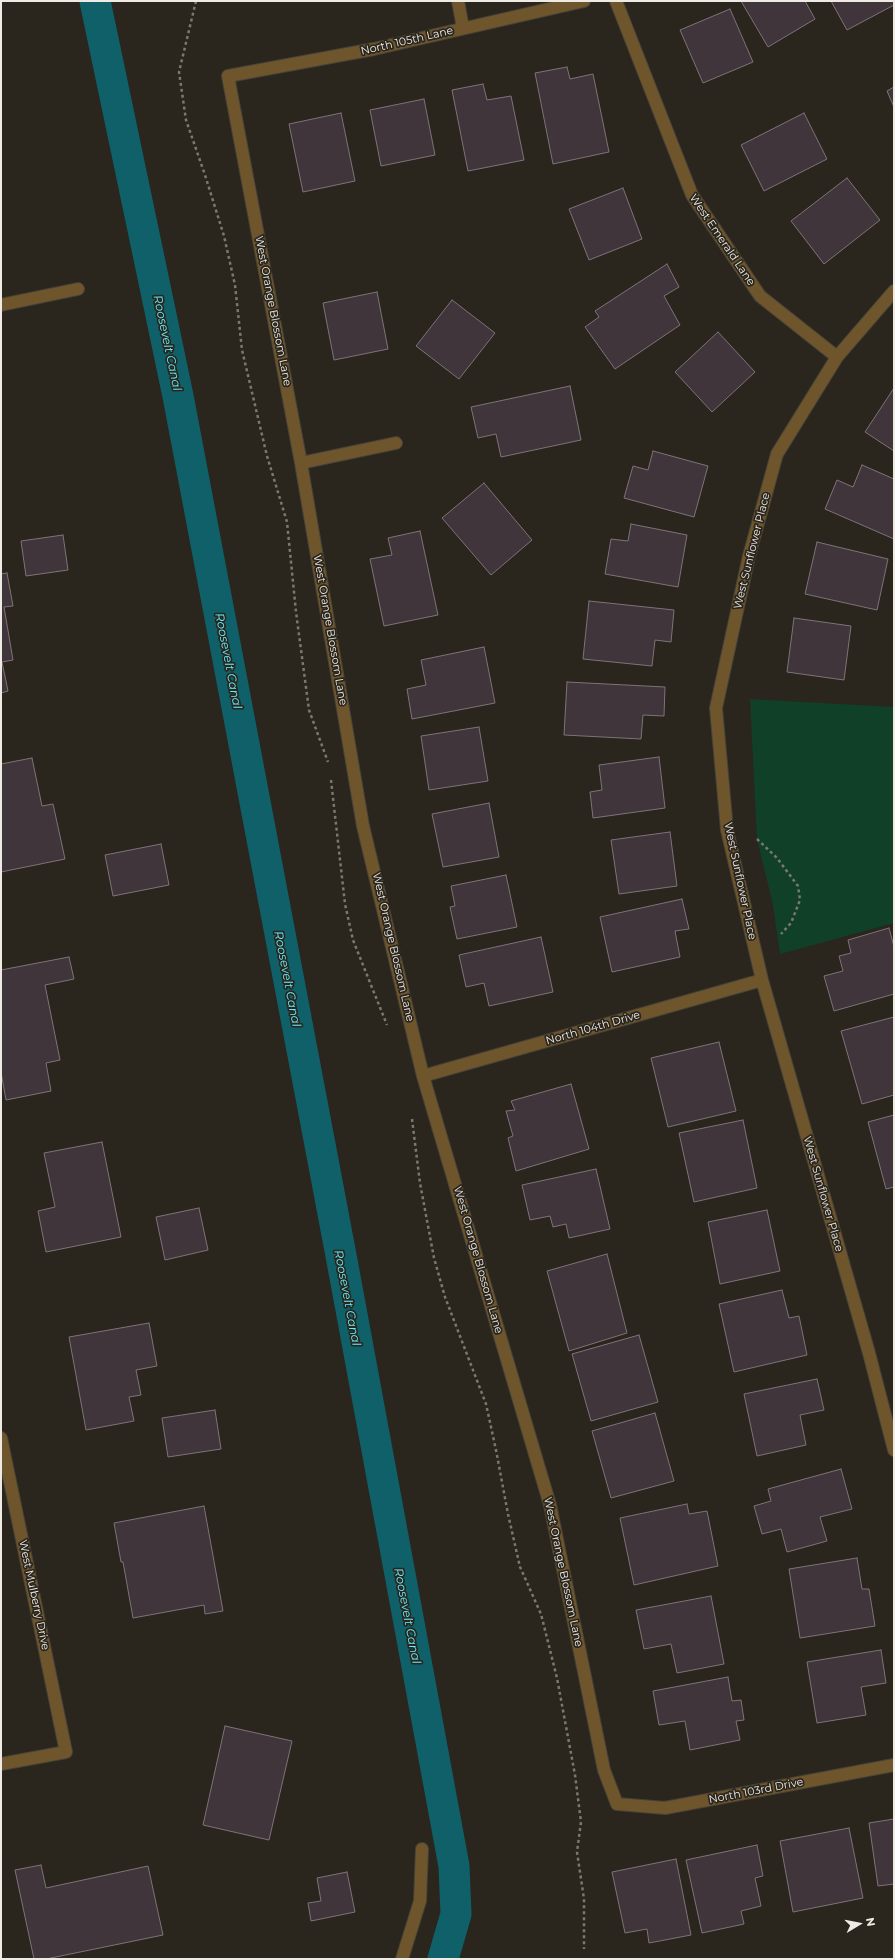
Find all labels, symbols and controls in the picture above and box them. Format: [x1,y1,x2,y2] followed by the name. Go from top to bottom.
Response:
[359,24,455,58] street label: North 105th Lane
[686,192,758,288] street label: West Emerald Lane
[252,235,294,387] street label: West Orange Blossom Lane
[150,294,184,392] water label: Roosevelt Canal
[731,491,773,611] street label: West Sunflower Place
[310,554,350,706] street label: West Orange Blossom Lane
[212,612,244,710] water label: Roosevelt Canal
[721,821,759,941] street label: West Sunflower Place
[369,871,417,1023] street label: West Orange Blossom Lane
[271,930,303,1028] water label: Roosevelt Canal
[544,1008,642,1048] street label: North 104th Drive
[800,1135,846,1253] street label: West Sunflower Place
[451,1185,505,1335] street label: West Orange Blossom Lane
[331,1249,363,1347] water label: Roosevelt Canal
[541,1496,585,1648] street label: West Orange Blossom Lane
[16,1539,52,1651] street label: West Mulberry Drive
[391,1567,423,1665] water label: Roosevelt Canal
[708,1775,804,1807] street label: North 103rd Drive
[839,1904,879,1944] north arrow
[863,1916,878,1928] text: N

